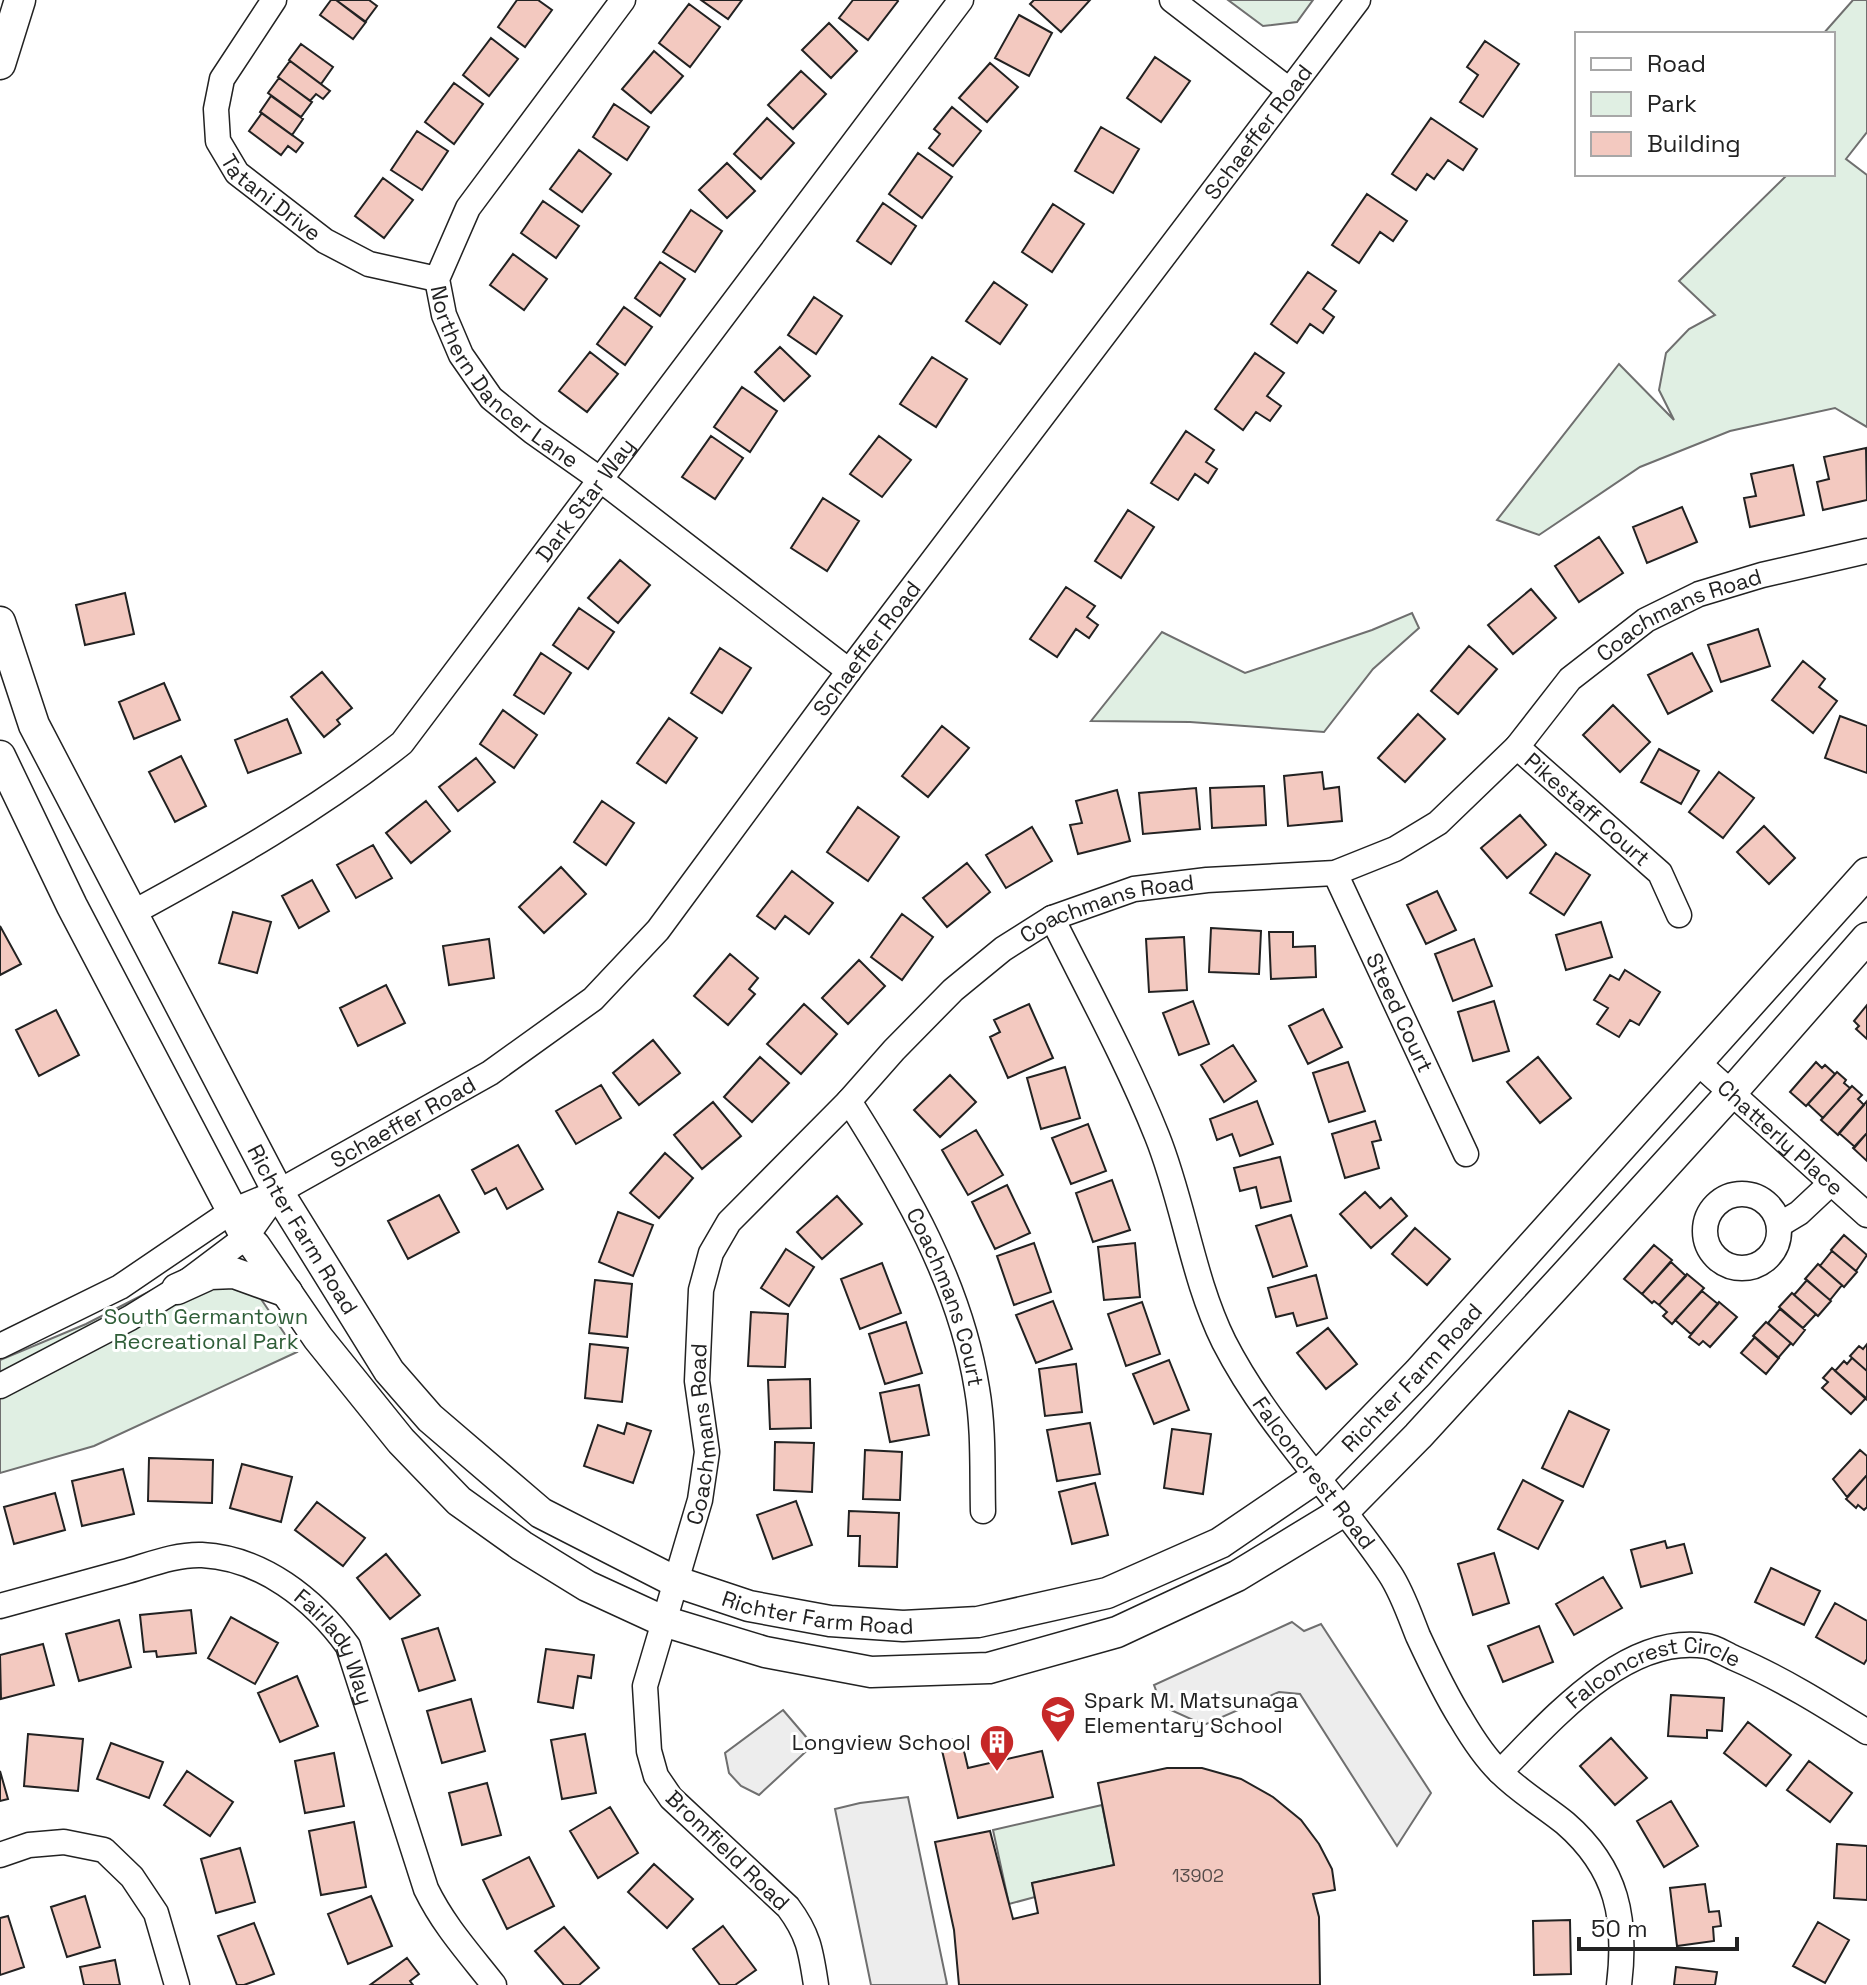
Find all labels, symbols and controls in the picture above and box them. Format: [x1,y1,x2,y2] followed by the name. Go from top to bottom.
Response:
[1575,32,1835,176] legend
[1647,48,1706,79] text: Road
[1198,59,1318,205] street label: Schaeffer Road
[1647,88,1697,119] text: Park
[1647,128,1741,159] text: Building
[215,149,327,247] street label: Tatani Drive
[425,283,584,474] street label: Northern Dancer Lane
[529,432,641,567] street label: Dark Star Way
[1590,562,1765,668] street label: Coachmans Road
[807,575,927,722] street label: Schaeffer Road
[1519,746,1656,872] street label: Pikestaff Court
[1014,868,1196,949] street label: Coachmans Road
[1360,948,1440,1077] street label: Steed Court
[325,1070,481,1174] street label: Schaeffer Road
[1712,1073,1850,1201] street label: Chatterly Place
[241,1139,364,1320] street label: Richter Farm Road
[901,1203,990,1388] street label: Coachmans Court
[1335,1297,1488,1458] street label: Richter Farm Road
[104,1302,308,1355] park label: South Germantown Recreational Park
[679,1343,722,1528] street label: Coachmans Road
[1247,1391,1382,1554] street label: Falconcrest Road
[289,1582,380,1708] street label: Fairlady Way
[718,1584,914,1640] street label: Richter Farm Road
[1560,1631,1745,1714] street label: Falconcrest Circle
[1084,1686,1299,1739] place label: Spark M. Matsunaga Elementary School
[1039,1694,1077,1744] school or university icon: Spark M. Matsunaga Elementary School
[978,1723,1016,1773] building icon: Longview School
[792,1728,971,1756] place label: Longview School
[660,1784,796,1916] street label: Bromfield Road
[1172,1864,1224,1887] house number: 13902
[1579,1901,1737,1951] scale bar
[1591,1913,1648,1944] text: 50 m

